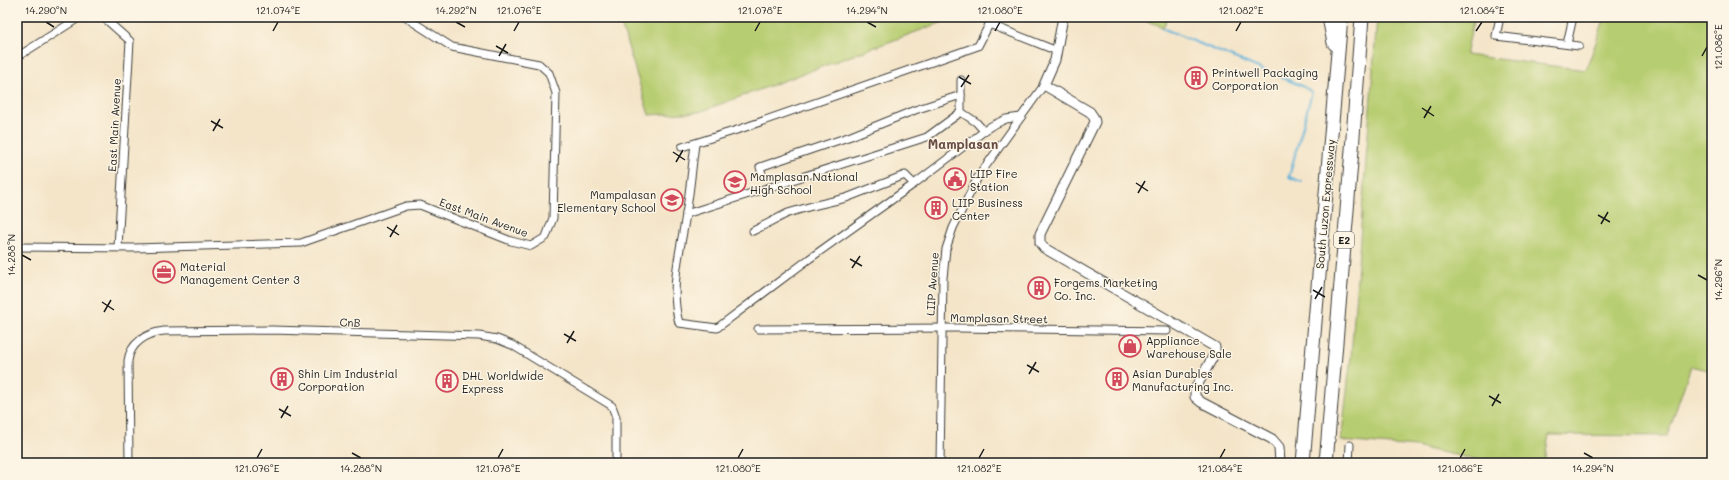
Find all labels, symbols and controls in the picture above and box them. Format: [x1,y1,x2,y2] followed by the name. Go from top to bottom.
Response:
[25,3,67,17] text: 14.290°N
[256,3,301,17] text: 121.074°E
[435,3,477,17] text: 14.292°N
[497,3,542,17] text: 121.076°E
[738,3,783,17] text: 121.078°E
[846,3,888,17] text: 14.294°N
[977,3,1023,17] text: 121.080°E
[1219,3,1264,17] text: 121.082°E
[1459,3,1505,17] text: 121.084°E
[1711,24,1725,70] text: 121.086°E
[1183,65,1209,91] building icon: Printwell Packaging Corporation
[1212,65,1318,93] place label: Printwell Packaging Corporation
[104,78,124,172] street label: East Main Avenue
[928,135,998,152] district label: Mamplasan
[1312,138,1338,270] street label: South Luzon Expressway
[942,166,968,192] public building icon: LIIP Fire Station
[970,166,1018,194] place label: LIIP Fire Station
[722,169,748,195] school or university icon: Mamplasan National High School
[750,169,858,197] place label: Mamplasan National High School
[557,187,656,215] place label: Mampalasan Elementary School
[659,187,685,213] school or university icon: Mampalasan Elementary School
[437,194,531,240] street label: East Main Avenue
[923,195,949,221] building icon: LIIP Business Center
[952,195,1023,223] place label: LIIP Business Center
[1334,232,1354,248] road number: E2
[4,234,18,276] text: 14.288°N
[922,252,942,316] street label: LIIP Avenue
[151,259,177,285] office icon: Material Management Center 3
[180,259,300,287] place label: Material Management Center 3
[1711,259,1725,301] text: 14.296°N
[1026,275,1052,301] building icon: Forgems Marketing Co. Inc.
[1054,275,1158,303] place label: Forgems Marketing Co. Inc.
[950,310,1048,326] street label: Mamplasan Street
[339,314,361,330] street label: CnB
[1117,333,1143,359] shop icon: Appliance Warehouse Sale
[1146,333,1232,361] place label: Appliance Warehouse Sale
[269,366,295,392] building icon: Shin Lim Industrial Corporation
[298,366,397,394] place label: Shin Lim Industrial Corporation
[1104,366,1130,392] building icon: Asian Durables Manufacturing Inc.
[1132,366,1234,394] place label: Asian Durables Manufacturing Inc.
[434,368,460,394] building icon: DHL Worldwide Express
[462,368,544,396] place label: DHL Worldwide Express
[235,461,280,475] text: 121.076°E
[340,461,382,475] text: 14.288°N
[476,461,521,475] text: 121.078°E
[715,461,761,475] text: 121.080°E
[957,461,1002,475] text: 121.082°E
[1197,461,1243,475] text: 121.084°E
[1437,461,1483,475] text: 121.086°E
[1572,461,1614,475] text: 14.294°N

